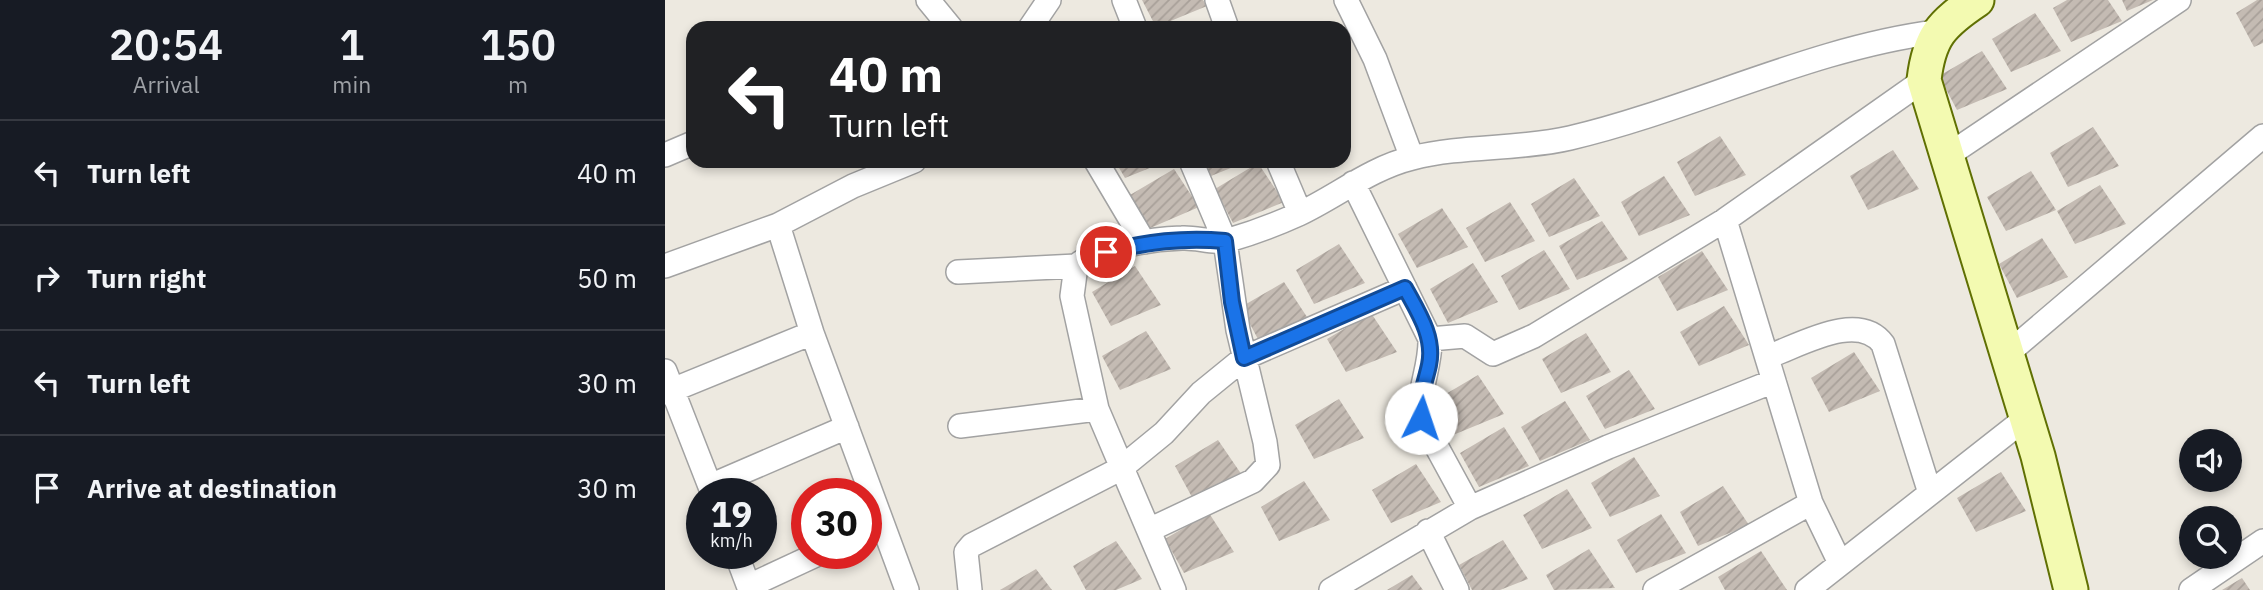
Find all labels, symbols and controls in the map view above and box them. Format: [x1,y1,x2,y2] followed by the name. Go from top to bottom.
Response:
[109,17,223,72] text: 20:54
[339,17,364,72] text: 1
[480,17,556,72] text: 150
[829,42,943,105] text: 40 m
[714,49,805,140] icon: left
[133,69,200,99] text: Arrival
[332,69,371,99] text: min
[508,69,528,99] text: m
[829,104,949,146] text: Turn left
[28,154,66,192] icon: left
[87,156,190,190] text: Turn left
[577,156,637,190] text: 40 m
[1076,222,1136,282] pin
[1087,233,1125,271] icon: arrive
[28,259,66,297] icon: right
[87,261,206,295] text: Turn right
[577,261,637,295] text: 50 m
[28,364,66,402] icon: left
[87,366,190,400] text: Turn left
[577,366,637,400] text: 30 m
[1384,381,1458,455] position arrow
[2179,429,2242,569] map controls
[2179,429,2242,492] button: sound
[28,469,66,507] icon: arrive
[87,471,337,505] text: Arrive at destination
[577,471,637,505] text: 30 m
[791,478,882,569] speed limit sign: 30
[710,491,753,537] text: 19
[2179,506,2242,569] button: search
[710,529,753,552] text: km/h

